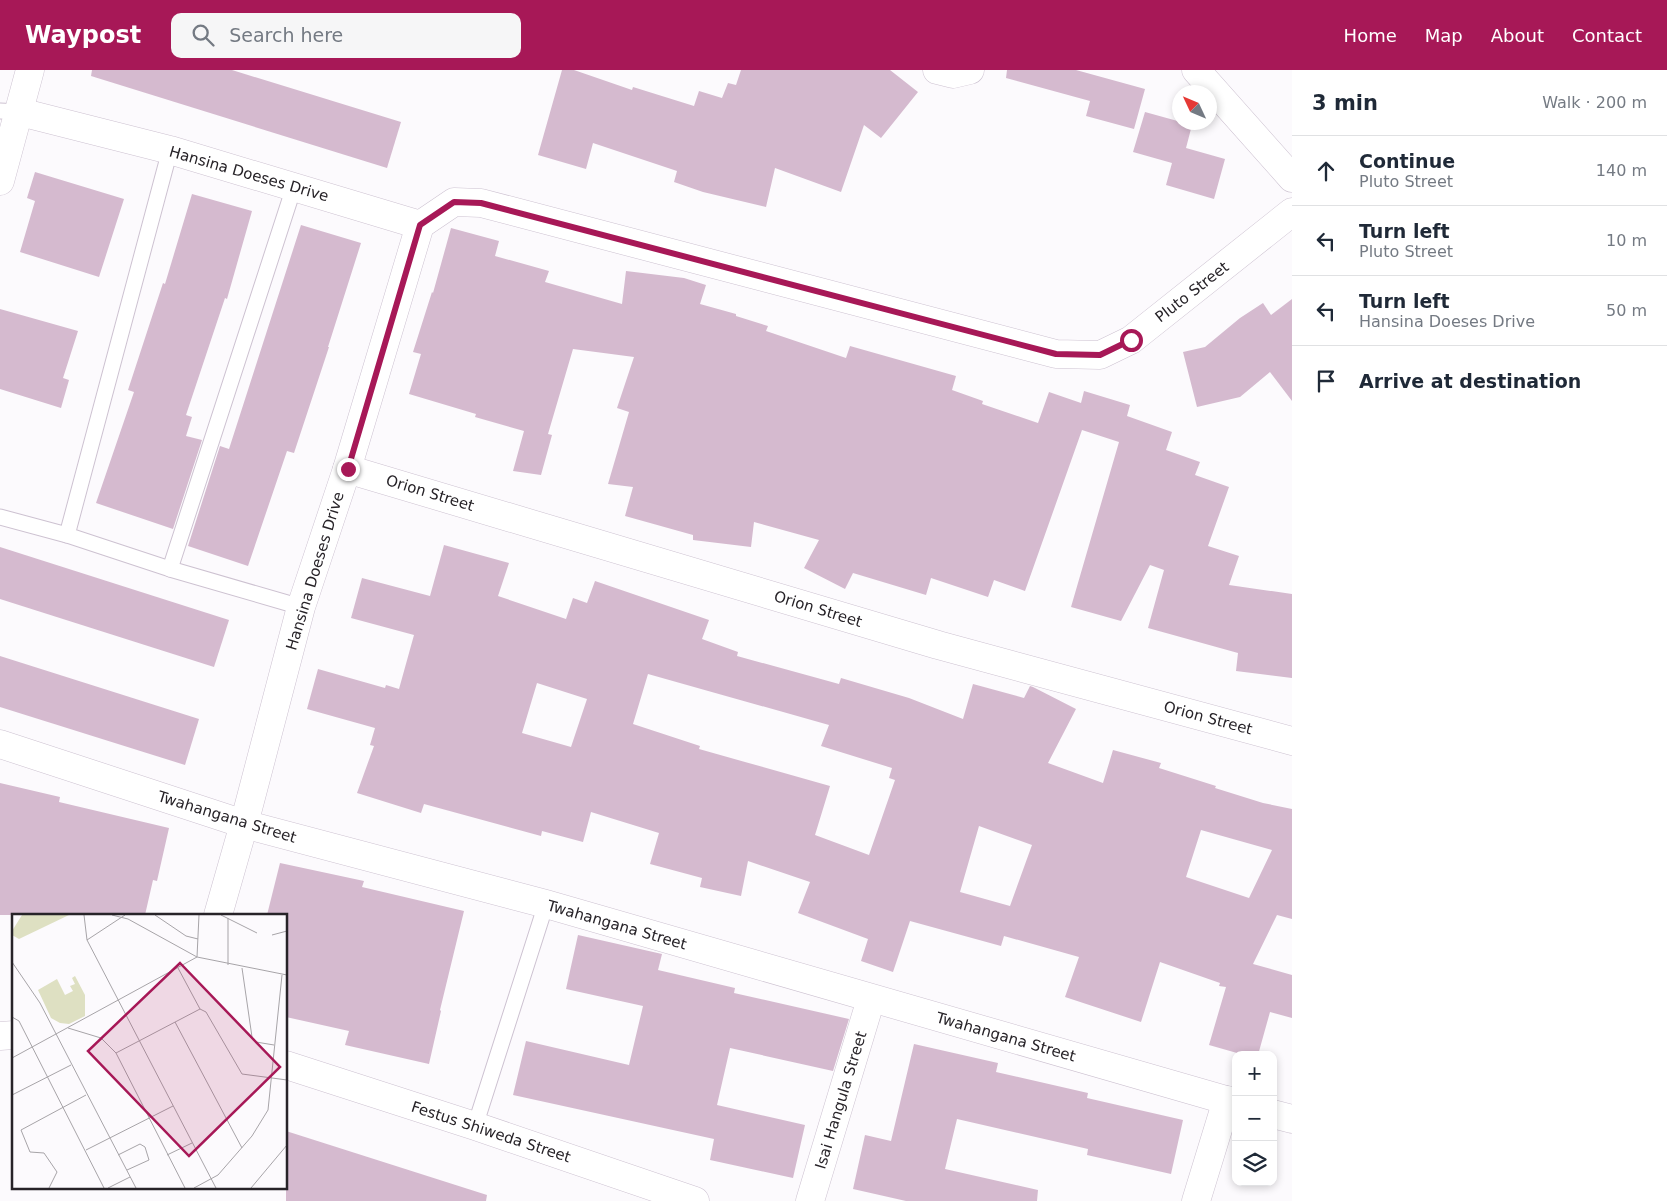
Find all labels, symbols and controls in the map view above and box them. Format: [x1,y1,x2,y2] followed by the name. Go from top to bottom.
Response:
[171,13,521,58] search box
[25,21,141,49] text: Waypost
[189,21,217,49] icon: search
[229,24,343,46] text: Search here
[1344,25,1397,46] text: Home
[1425,25,1463,46] text: Map
[1491,25,1544,46] text: About
[1572,25,1642,46] text: Contact
[1172,85,1217,130] north arrow
[1312,91,1378,115] text: 3 min
[1542,93,1647,112] text: Walk · 200 m
[167,143,331,205] street label: Hansina Doeses Drive
[1359,150,1455,172] text: Continue
[1312,157,1340,185] icon: ahead
[1596,161,1647,180] text: 140 m
[1359,172,1453,191] text: Pluto Street
[1359,220,1450,242] text: Turn left
[1312,227,1340,255] icon: left
[1606,231,1647,250] text: 10 m
[1359,242,1453,261] text: Pluto Street
[1152,258,1232,326] street label: Pluto Street
[1359,290,1450,312] text: Turn left
[1312,297,1340,325] icon: left
[1606,301,1647,320] text: 50 m
[1359,312,1535,331] text: Hansina Doeses Drive
[1120,329,1143,352] route start
[1312,367,1340,395] icon: arrive
[1359,370,1581,392] text: Arrive at destination
[337,458,360,481] route end
[384,471,476,515] street label: Orion Street
[282,489,348,653] street label: Hansina Doeses Drive
[772,587,864,631] street label: Orion Street
[1162,698,1254,739] street label: Orion Street
[155,787,299,847] street label: Twahangana Street
[544,896,689,954] street label: Twahangana Street
[12,914,288,1188] inset map
[933,1008,1078,1066] street label: Twahangana Street
[811,1029,871,1171] street label: Isai Hangula Street
[1232,1051,1277,1186] map controls
[1232,1051,1277,1096] button: +
[1232,1096,1277,1141] button: −
[409,1098,573,1166] street label: Festus Shiweda Street
[1232,1141,1277,1186] button: layers

